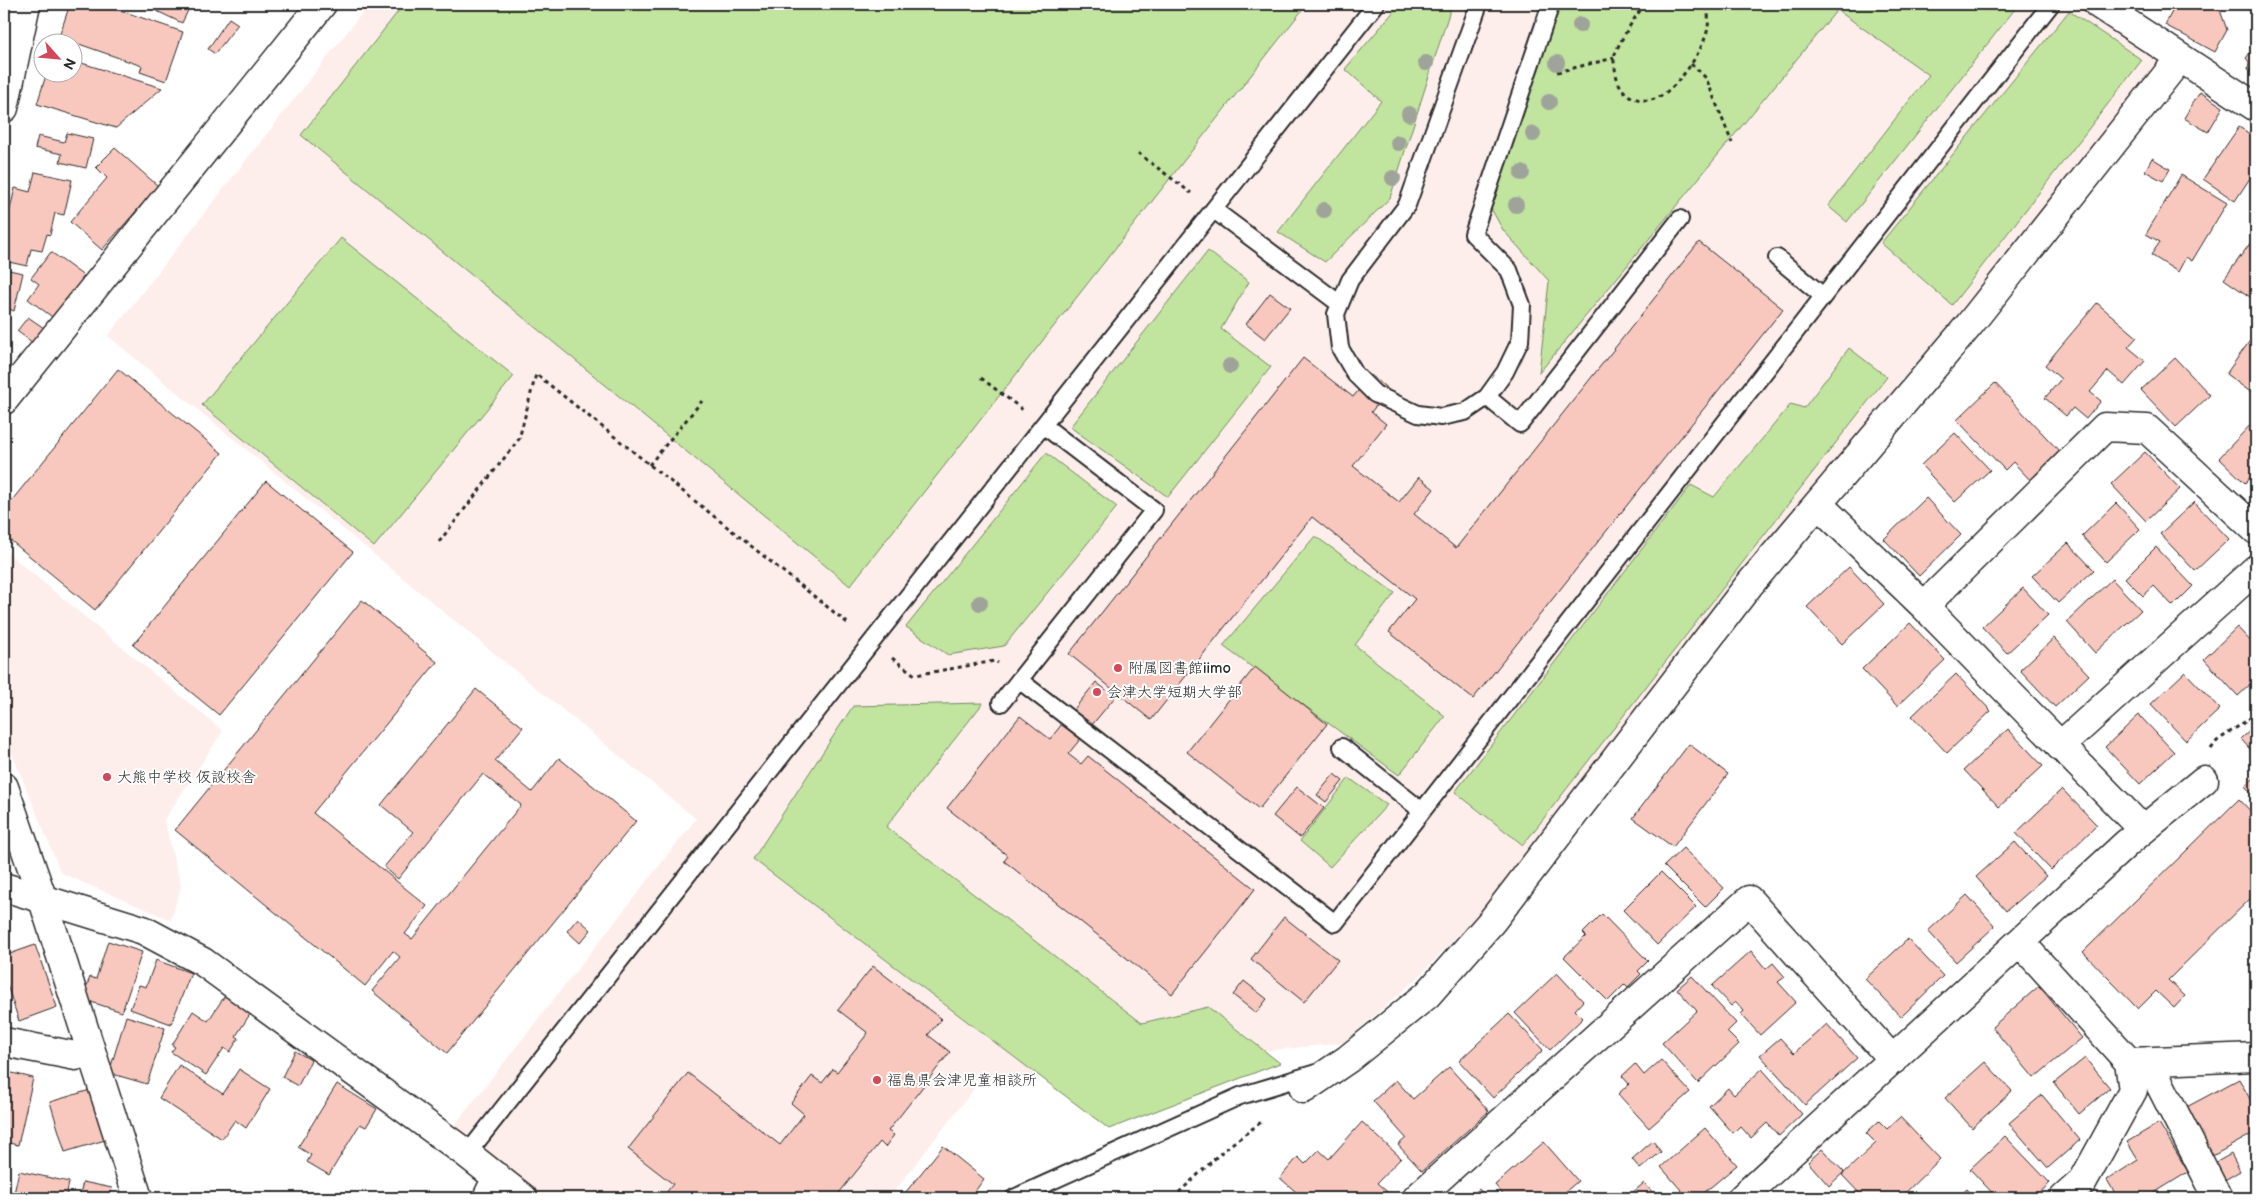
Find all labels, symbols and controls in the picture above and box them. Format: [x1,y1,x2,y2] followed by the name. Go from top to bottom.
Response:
[32,32,82,82] north arrow
[59,55,79,72] text: N
[1128,659,1231,678] place label: 附属図書館iimo
[1112,662,1124,674] marker: 附属図書館iimo
[1107,683,1242,702] place label: 会津大学短期大学部
[1091,686,1103,698] marker: 会津大学短期大学部
[117,768,256,787] place label: 大熊中学校 仮設校舎
[101,771,113,783] marker: 大熊中学校 仮設校舎
[887,1071,1037,1090] place label: 福島県会津児童相談所
[871,1074,883,1086] marker: 福島県会津児童相談所

